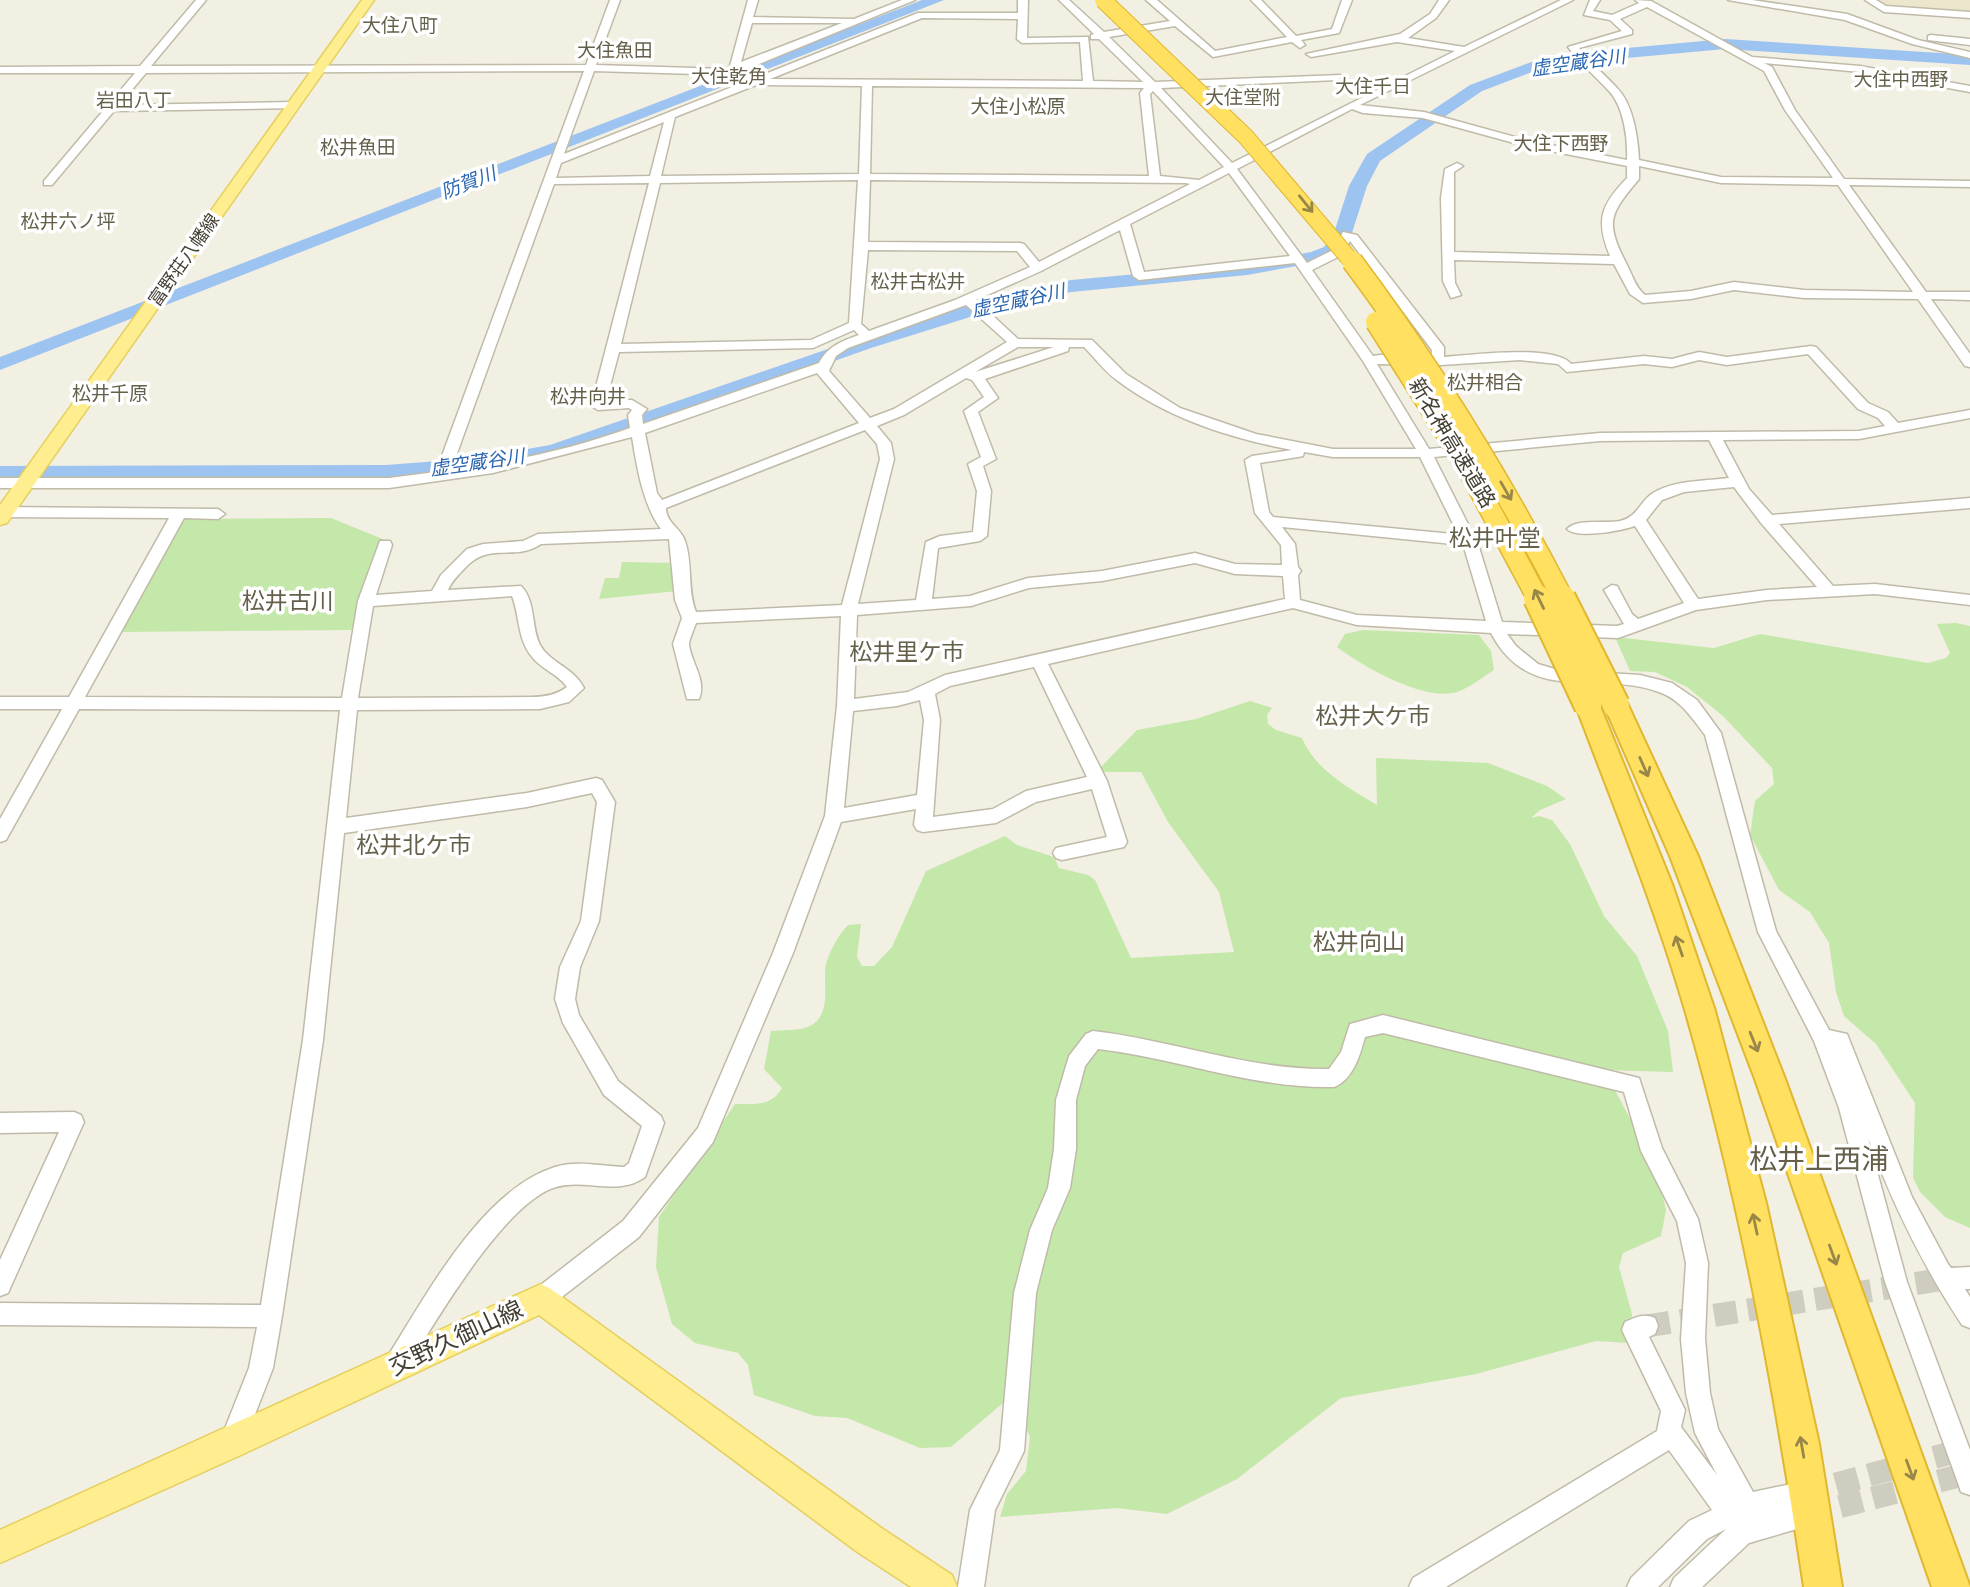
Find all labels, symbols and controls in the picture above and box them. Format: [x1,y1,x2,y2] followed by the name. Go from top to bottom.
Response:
[362,14,438,37] district label: 大住八町
[577,39,653,62] district label: 大住魚田
[1529,44,1629,80] water label: 虚空蔵谷川
[691,65,767,88] district label: 大住乾角
[1853,68,1949,91] district label: 大住中西野
[1335,75,1411,98] district label: 大住千日
[1205,86,1281,109] district label: 大住堂附
[96,89,172,112] district label: 岩田八丁
[970,95,1066,118] district label: 大住小松原
[1513,132,1609,155] district label: 大住下西野
[320,136,396,159] district label: 松井魚田
[437,161,501,203] water label: 防賀川
[1299,195,1314,213] one-way arrow
[144,209,224,311] street label: 富野荘八幡線
[20,210,116,233] district label: 松井六ノ坪
[870,270,966,293] district label: 松井古松井
[969,279,1069,322] water label: 虚空蔵谷川
[1447,371,1523,394] district label: 松井相合
[1403,373,1501,513] street label: 新名神高速道路
[72,382,148,405] district label: 松井千原
[550,385,626,408] district label: 松井向井
[428,444,528,480] water label: 虚空蔵谷川
[1499,481,1513,501] one-way arrow
[1449,524,1541,552] district label: 松井叶堂
[242,587,334,615] district label: 松井古川
[1532,589,1545,610] one-way arrow
[850,638,965,666] district label: 松井里ケ市
[1316,702,1431,730] district label: 松井大ケ市
[1638,756,1651,778] one-way arrow
[357,831,472,859] district label: 松井北ケ市
[1313,928,1405,956] district label: 松井向山
[1672,935,1685,957] one-way arrow
[1749,1031,1762,1052] one-way arrow
[1749,1143,1889,1176] district label: 松井上西浦
[1747,1213,1761,1236] one-way arrow
[1828,1244,1840,1266] one-way arrow
[385,1295,527,1381] street label: 交野久御山線
[1794,1436,1808,1459] one-way arrow
[1905,1458,1917,1480] one-way arrow

